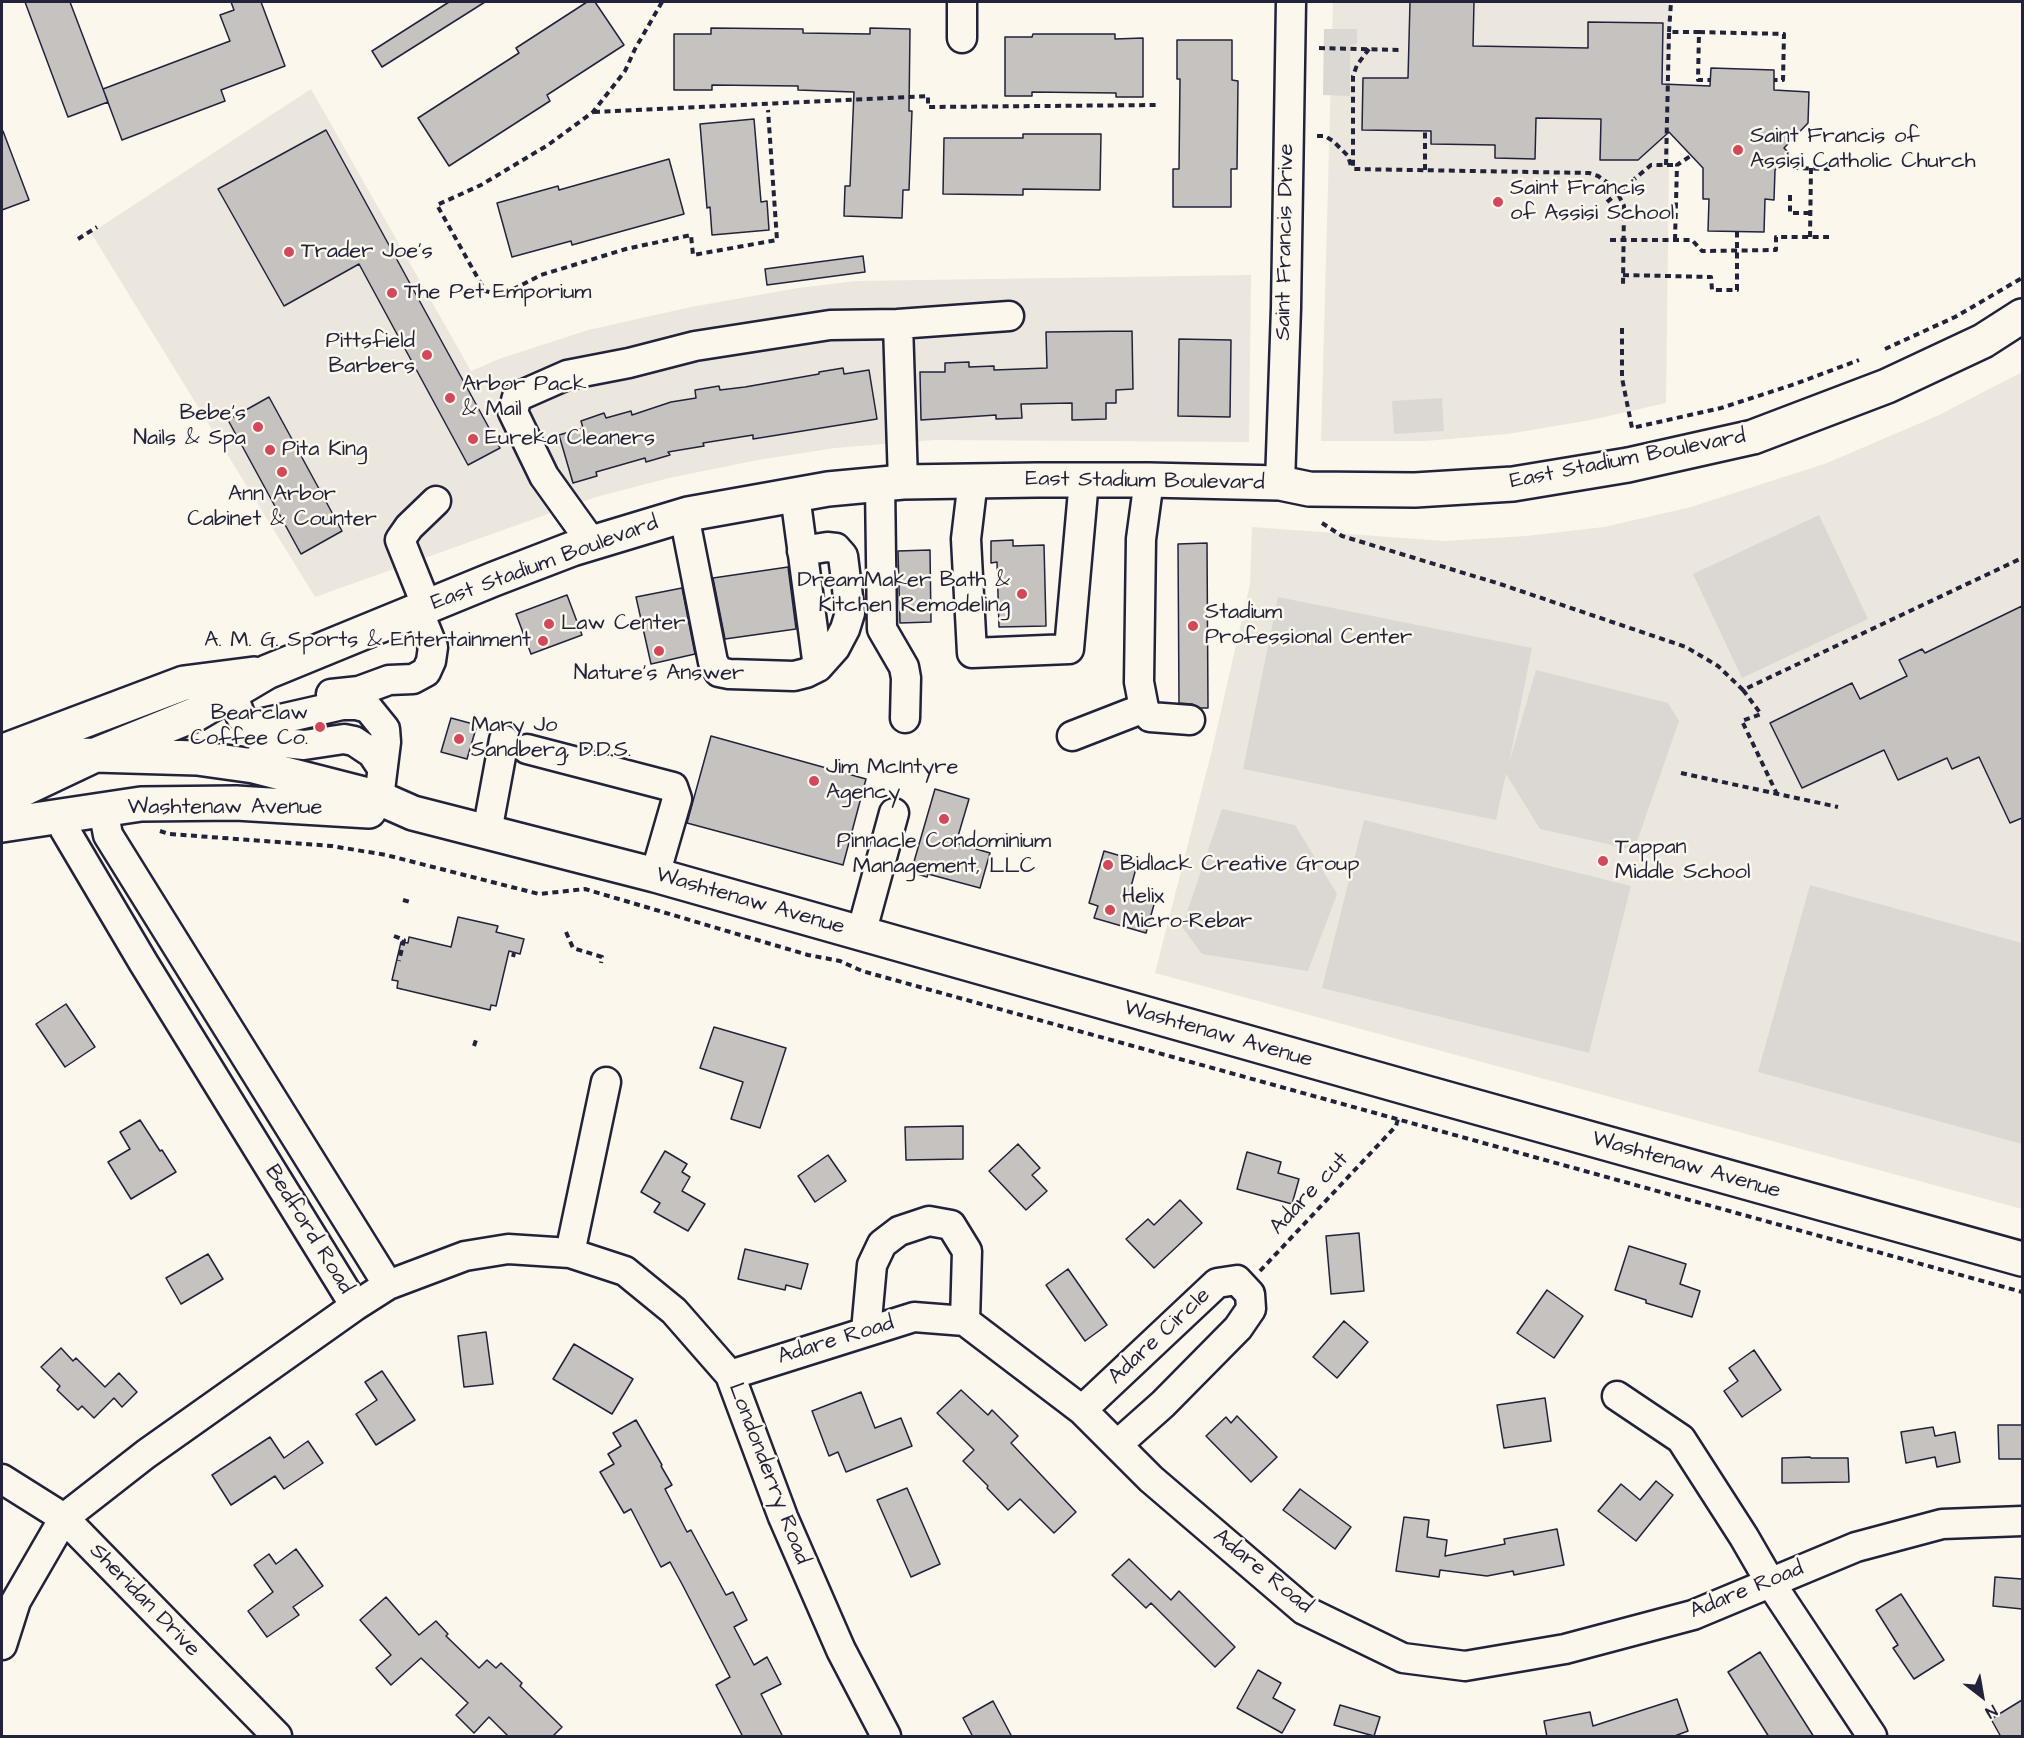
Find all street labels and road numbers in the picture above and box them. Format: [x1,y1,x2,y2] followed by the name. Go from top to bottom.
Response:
[1271,143,1301,341] street label: Saint Francis Drive
[1508,424,1748,496] street label: East Stadium Boulevard
[1025,467,1265,497] street label: East Stadium Boulevard
[428,511,662,617] street label: East Stadium Boulevard
[128,795,322,821] street label: Washtenaw Avenue
[653,862,847,942] street label: Washtenaw Avenue
[1121,995,1315,1075] street label: Washtenaw Avenue
[1589,1126,1783,1206] street label: Washtenaw Avenue
[1265,1147,1355,1241] street label: Adare cut
[258,1161,358,1299] street label: Bedford Road
[1104,1283,1216,1391] street label: Adare Circle
[775,1311,897,1371] street label: Adare Road
[721,1380,815,1568] street label: Londonderry Road
[1207,1524,1317,1620] street label: Adare Road
[83,1539,205,1663] street label: Sheridan Drive
[1686,1556,1808,1626] street label: Adare Road

